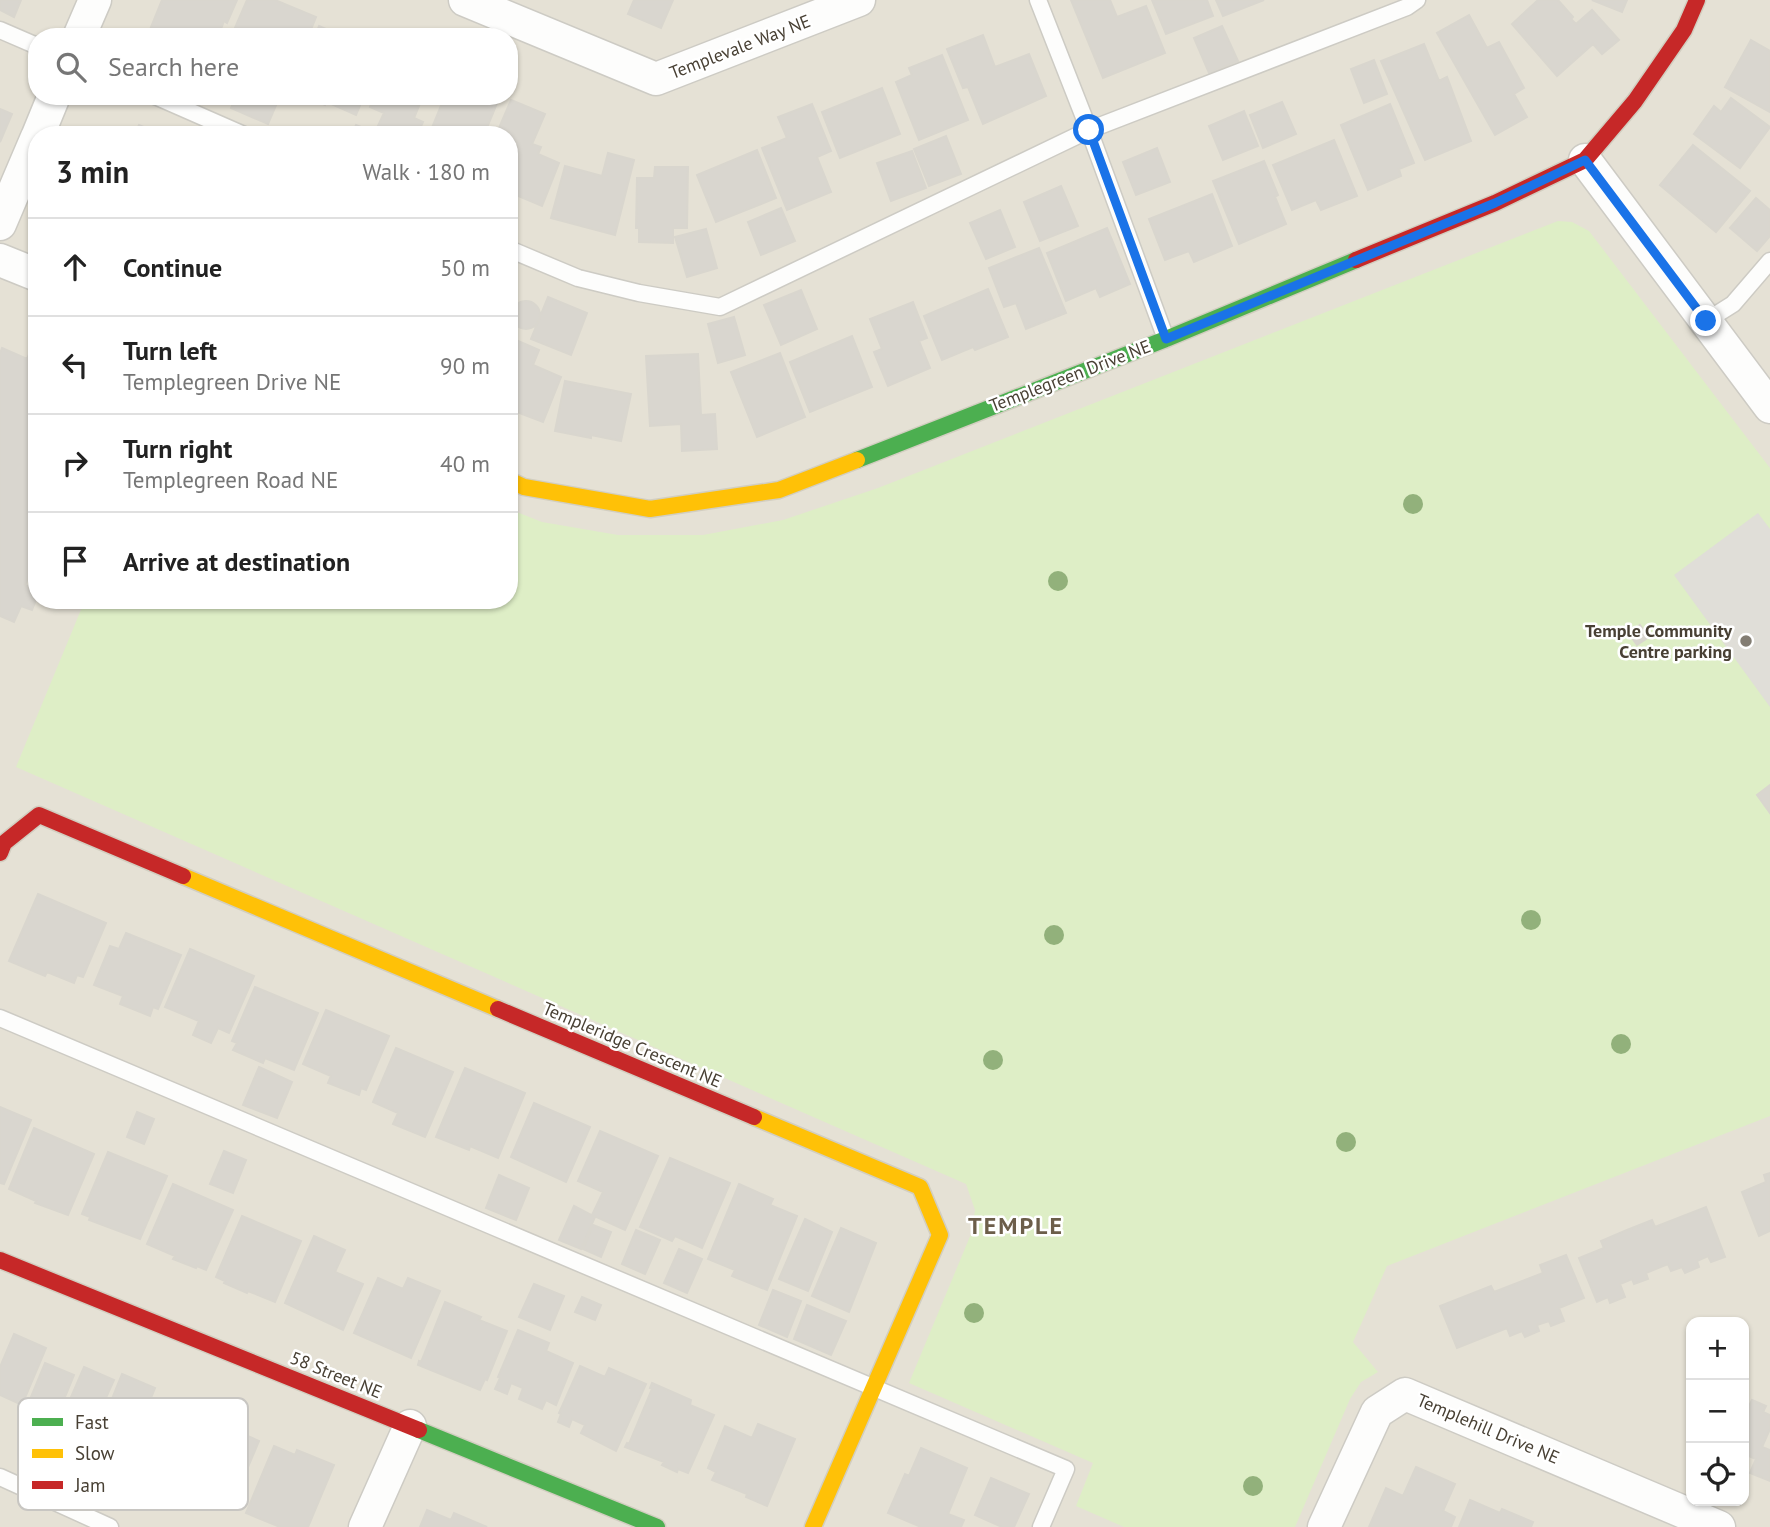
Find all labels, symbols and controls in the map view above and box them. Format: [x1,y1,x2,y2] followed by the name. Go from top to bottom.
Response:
[666,9,814,84] street label: Templevale Way NE
[28,28,518,105] search box
[52,48,90,86] icon: search
[108,50,239,83] text: Search here
[1073,114,1104,145] route start
[56,152,129,191] text: 3 min
[363,157,490,186] text: Walk · 180 m
[56,248,94,286] icon: ahead
[123,251,222,284] text: Continue
[440,253,490,282] text: 50 m
[1690,305,1721,336] route end
[123,334,217,367] text: Turn left
[986,334,1154,417] street label: Templegreen Drive NE
[56,346,94,384] icon: left
[440,351,490,380] text: 90 m
[123,367,341,396] text: Templegreen Drive NE
[123,432,232,465] text: Turn right
[56,444,94,482] icon: right
[440,449,490,478] text: 40 m
[123,465,338,494] text: Templegreen Road NE
[56,542,94,580] icon: arrive
[123,545,350,578] text: Arrive at destination
[1585,619,1732,663] place label: Temple Community Centre parking
[1738,633,1754,649] marker: Temple Community Centre parking
[539,996,725,1093] street label: Templeridge Crescent NE
[968,1210,1064,1241] district label: TEMPLE
[1686,1317,1749,1506] map controls
[1686,1317,1749,1380] button: +
[287,1346,385,1403] street label: 58 Street NE
[1686,1380,1749,1443] button: −
[1414,1388,1563,1469] street label: Templehill Drive NE
[18,1398,248,1510] legend
[75,1410,109,1434] text: Fast
[75,1441,115,1465] text: Slow
[1686,1443,1749,1506] button: locate
[74,1473,105,1497] text: Jam

